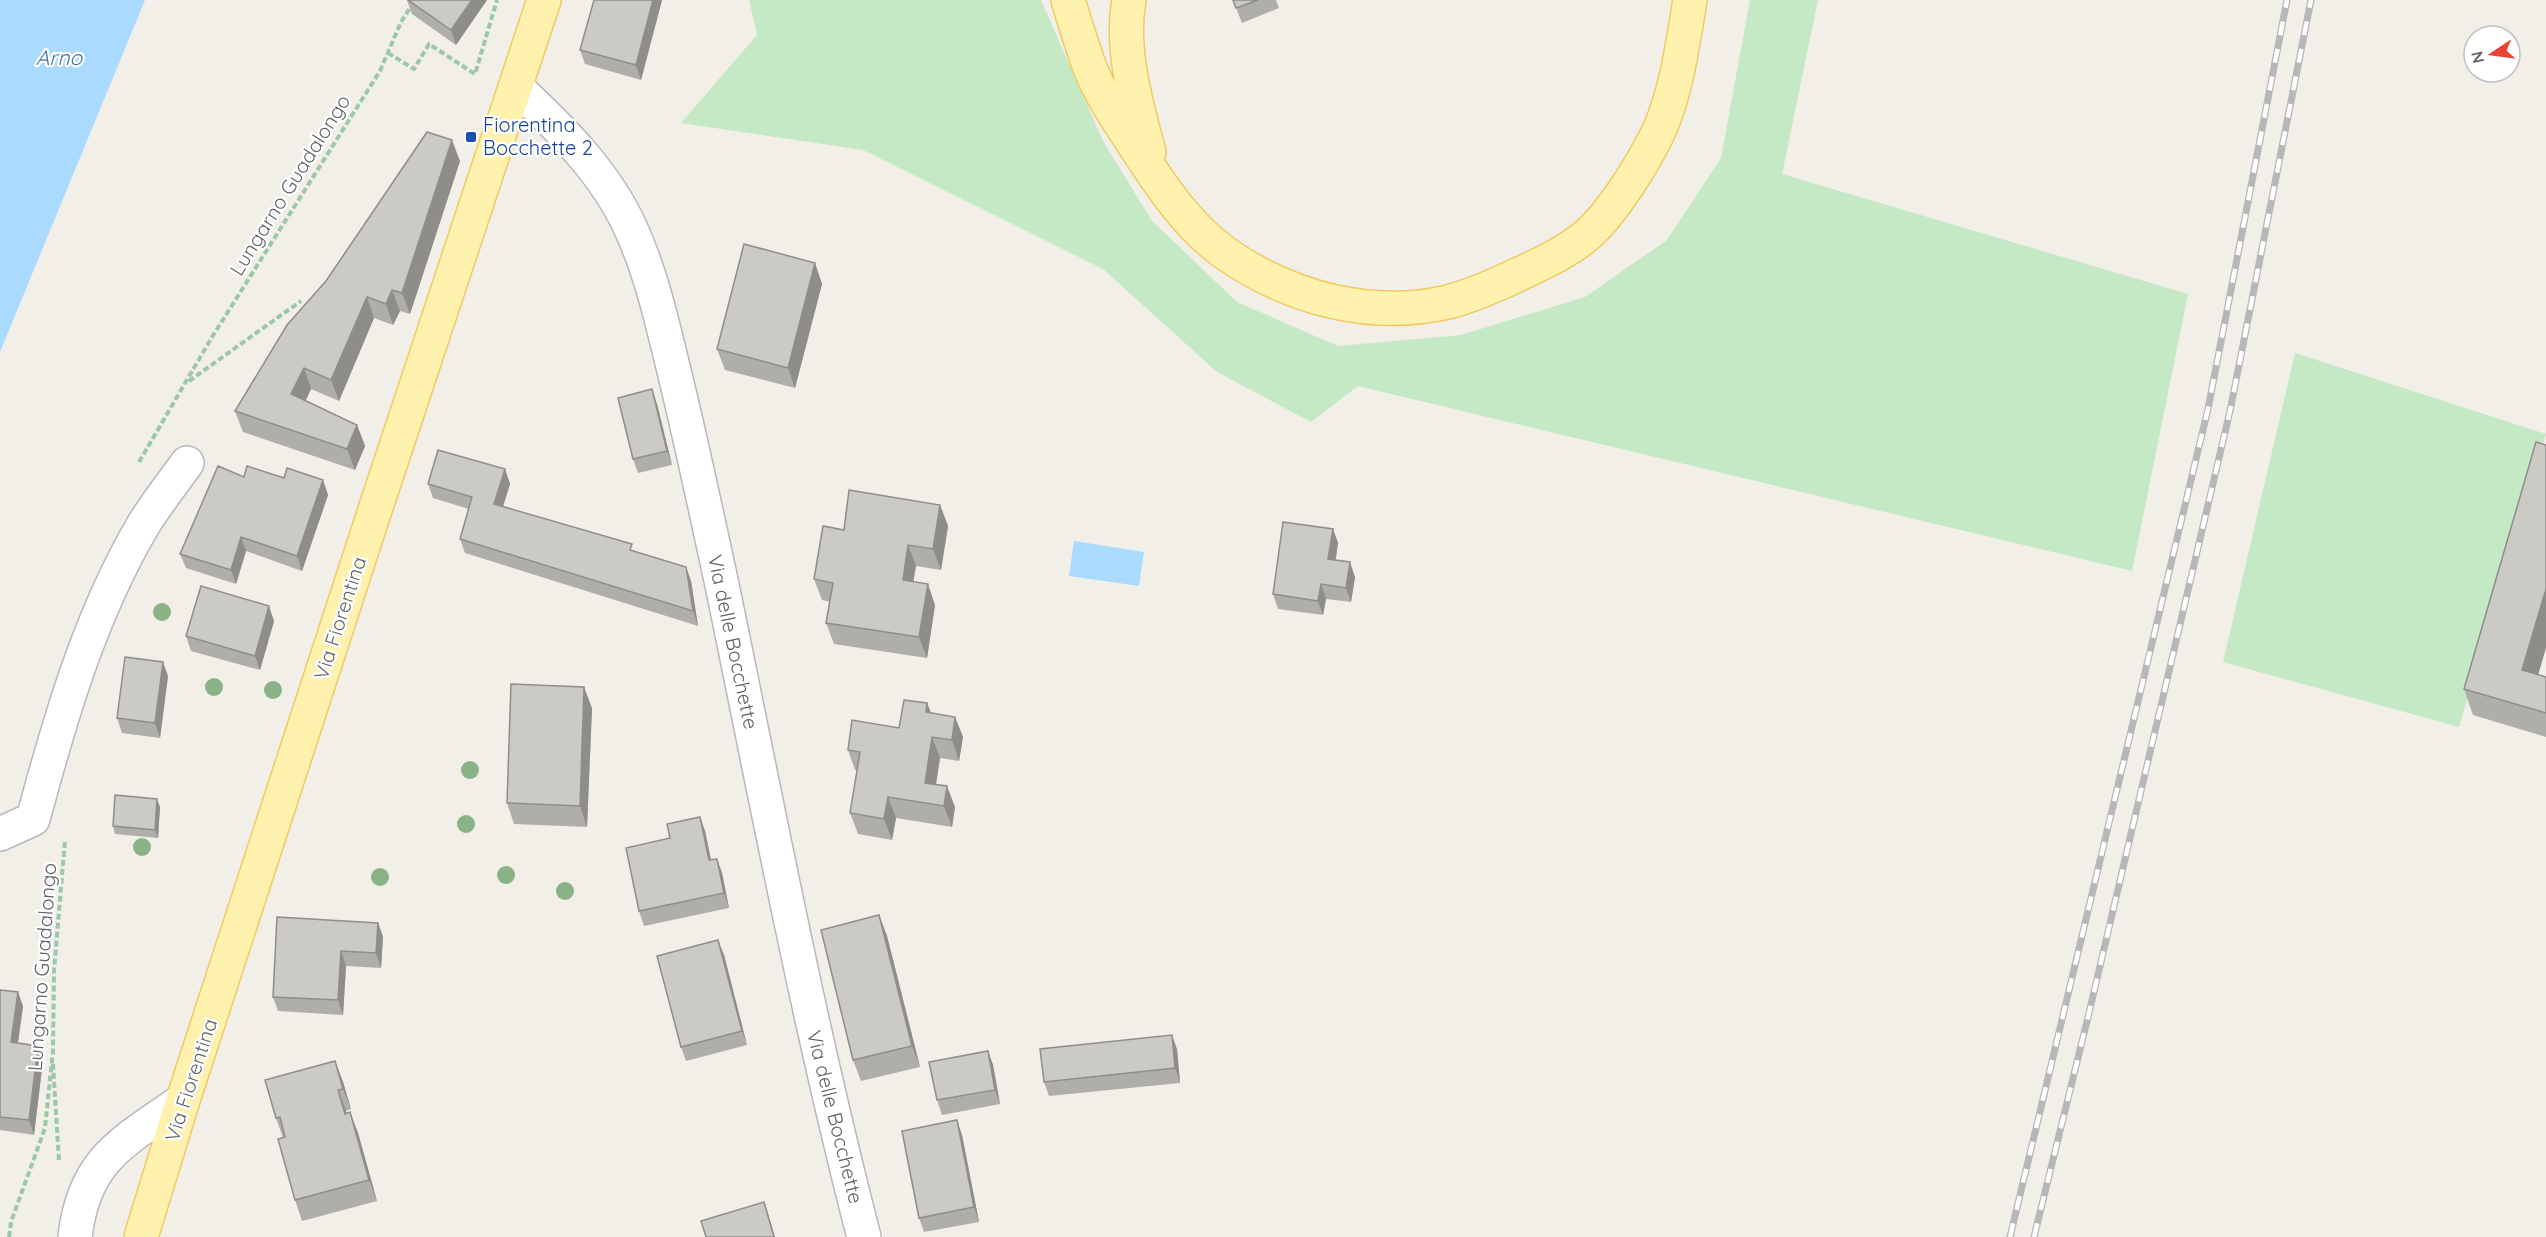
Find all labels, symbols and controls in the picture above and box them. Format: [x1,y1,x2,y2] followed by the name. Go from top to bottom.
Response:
[2462,24,2522,84] north arrow
[36,44,84,70] water label: Arno
[2466,49,2488,65] text: N
[224,90,355,280] street label: Lungarno Guadalongo
[483,112,593,160] place label: Fiorentina Bocchette 2
[464,130,478,144] marker: Fiorentina Bocchette 2
[703,552,764,731] street label: Via delle Bocchette
[308,553,371,682] street label: Via Fiorentina
[22,862,61,1072] street label: Lungarno Guadalongo
[159,1015,222,1144] street label: Via Fiorentina
[802,1028,869,1206] street label: Via delle Bocchette

